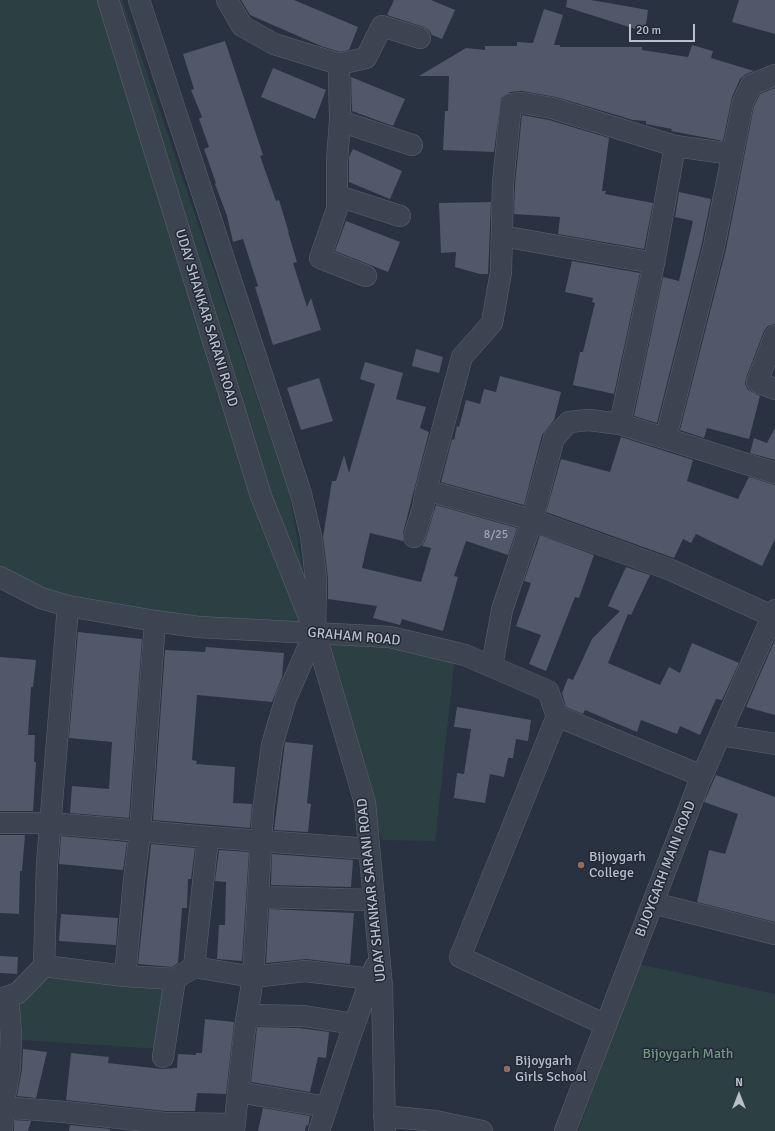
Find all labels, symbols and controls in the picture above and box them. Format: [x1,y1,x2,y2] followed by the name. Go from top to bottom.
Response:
[631,16,697,42] scale bar
[636,23,661,38] text: 20 m
[171,227,241,409] street label: UDAY SHANKAR SARANI ROAD
[484,528,508,542] house number: 8/25
[307,625,401,649] street label: GRAHAM ROAD
[354,797,390,983] street label: UDAY SHANKAR SARANI ROAD
[632,799,700,939] street label: BIJOYGARH MAIN ROAD
[589,849,646,882] place label: Bijoygarh College
[576,860,586,870] marker: Bijoygarh College
[643,1046,733,1062] park label: Bijoygarh Math
[515,1053,587,1086] place label: Bijoygarh Girls School
[502,1064,512,1074] marker: Bijoygarh Girls School
[719,1075,759,1115] north arrow
[735,1076,743,1089] text: N

